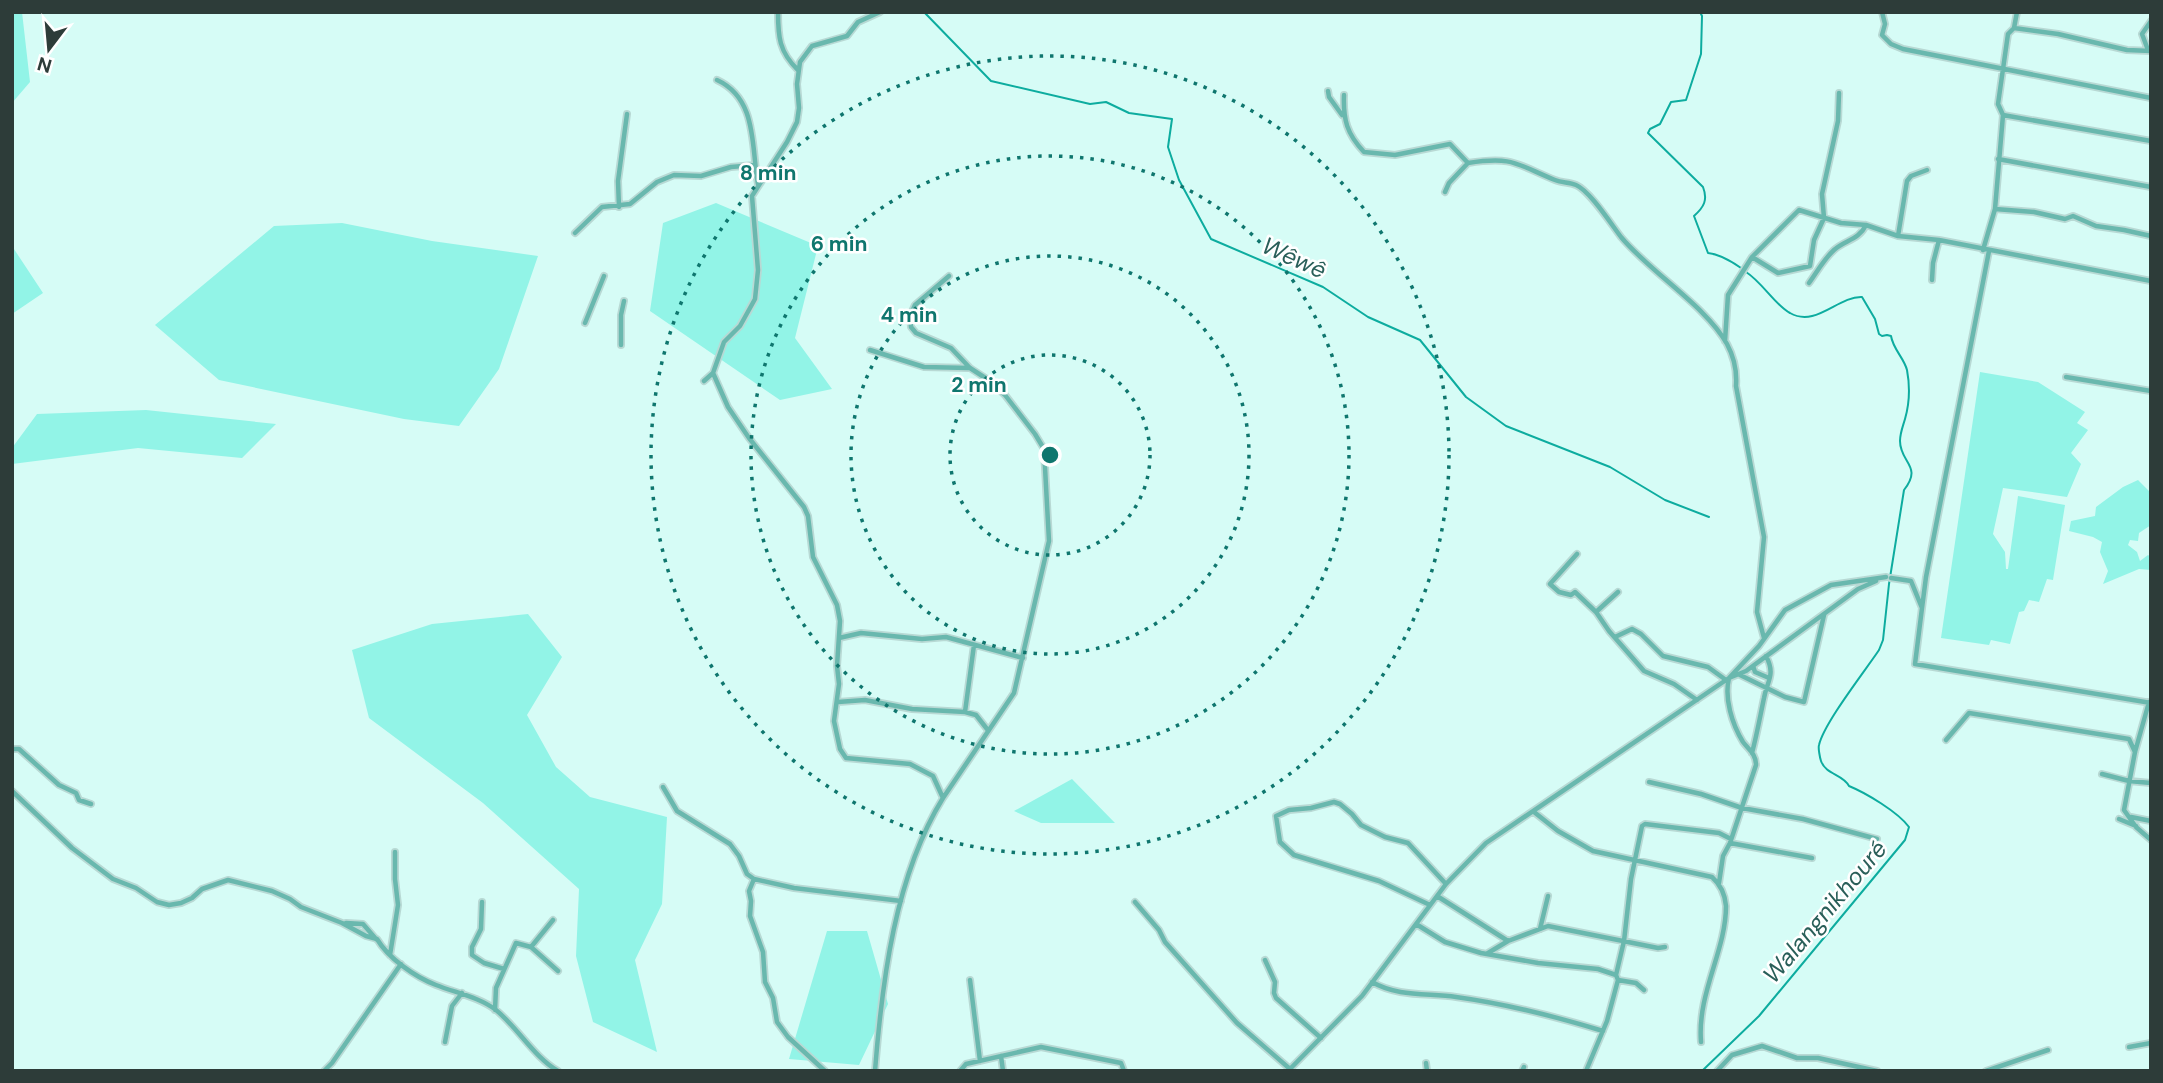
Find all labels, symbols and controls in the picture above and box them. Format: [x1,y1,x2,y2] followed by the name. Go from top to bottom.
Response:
[14,14,84,84] north arrow
[34,51,55,79] text: N
[740,159,796,187] text: 8 min
[811,230,867,258] text: 6 min
[1257,230,1331,285] water label: Wêwê
[880,301,938,329] text: 4 min
[951,371,1007,399] text: 2 min
[1038,443,1062,467] centre of rings
[1756,834,1893,990] water label: Walangnikhouré

